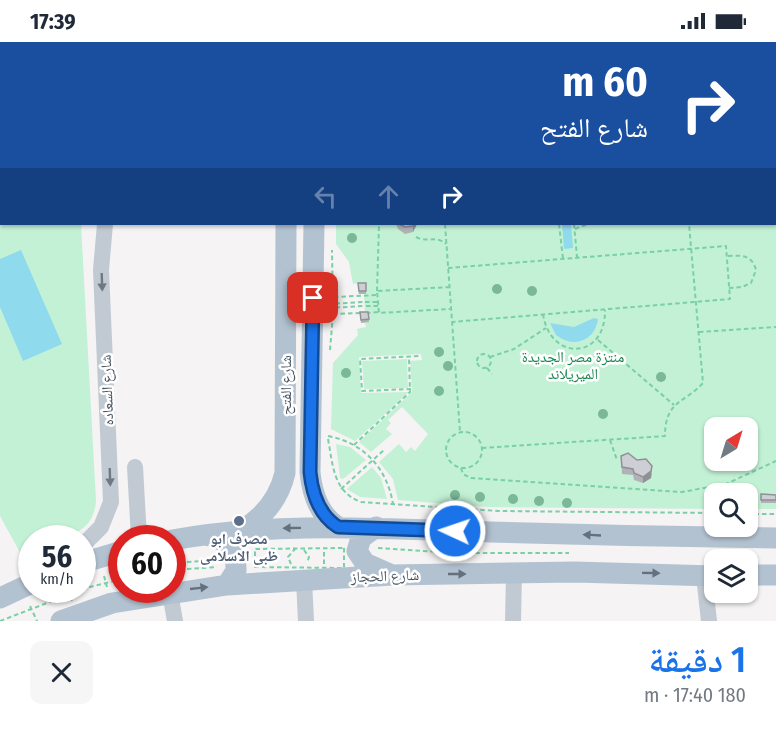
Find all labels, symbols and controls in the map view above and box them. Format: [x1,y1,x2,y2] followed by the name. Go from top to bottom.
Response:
[30,8,76,35] text: 17:39
[562,57,648,107] text: 60 m
[669,66,747,144] icon: right
[540,112,648,144] text: شارع الفتح
[309,180,342,213] icon: left
[372,180,405,213] icon: ahead
[435,180,468,213] icon: right
[97,272,107,291] one-way arrow
[287,272,338,323] pin
[296,281,329,314] icon: arrive
[522,348,624,383] park label: منتزة مصر الجديدة الميريلاند
[97,354,118,426] street label: شارع السعاده
[277,355,296,415] street label: شارع الفتح
[704,417,758,471] north arrow
[704,417,758,603] map controls
[106,467,115,486] one-way arrow
[704,483,758,537] button: search
[423,499,487,563] position arrow
[232,514,246,528] marker: مصرف ابو ظبى الاسلامى
[282,523,301,533] one-way arrow
[108,525,186,603] speed limit sign: 60
[200,530,278,565] place label: مصرف ابو ظبى الاسلامى
[582,531,601,540] one-way arrow
[42,539,72,575] text: 56
[704,549,758,603] button: layers
[350,566,420,587] street label: شارع الحجاز
[642,568,661,578] one-way arrow
[447,569,466,579] one-way arrow
[40,570,74,588] text: km/h
[190,583,209,593] one-way arrow
[648,638,746,682] text: 1 دقيقة
[30,641,93,704] button: close
[644,683,746,707] text: 180 m · 17:40

